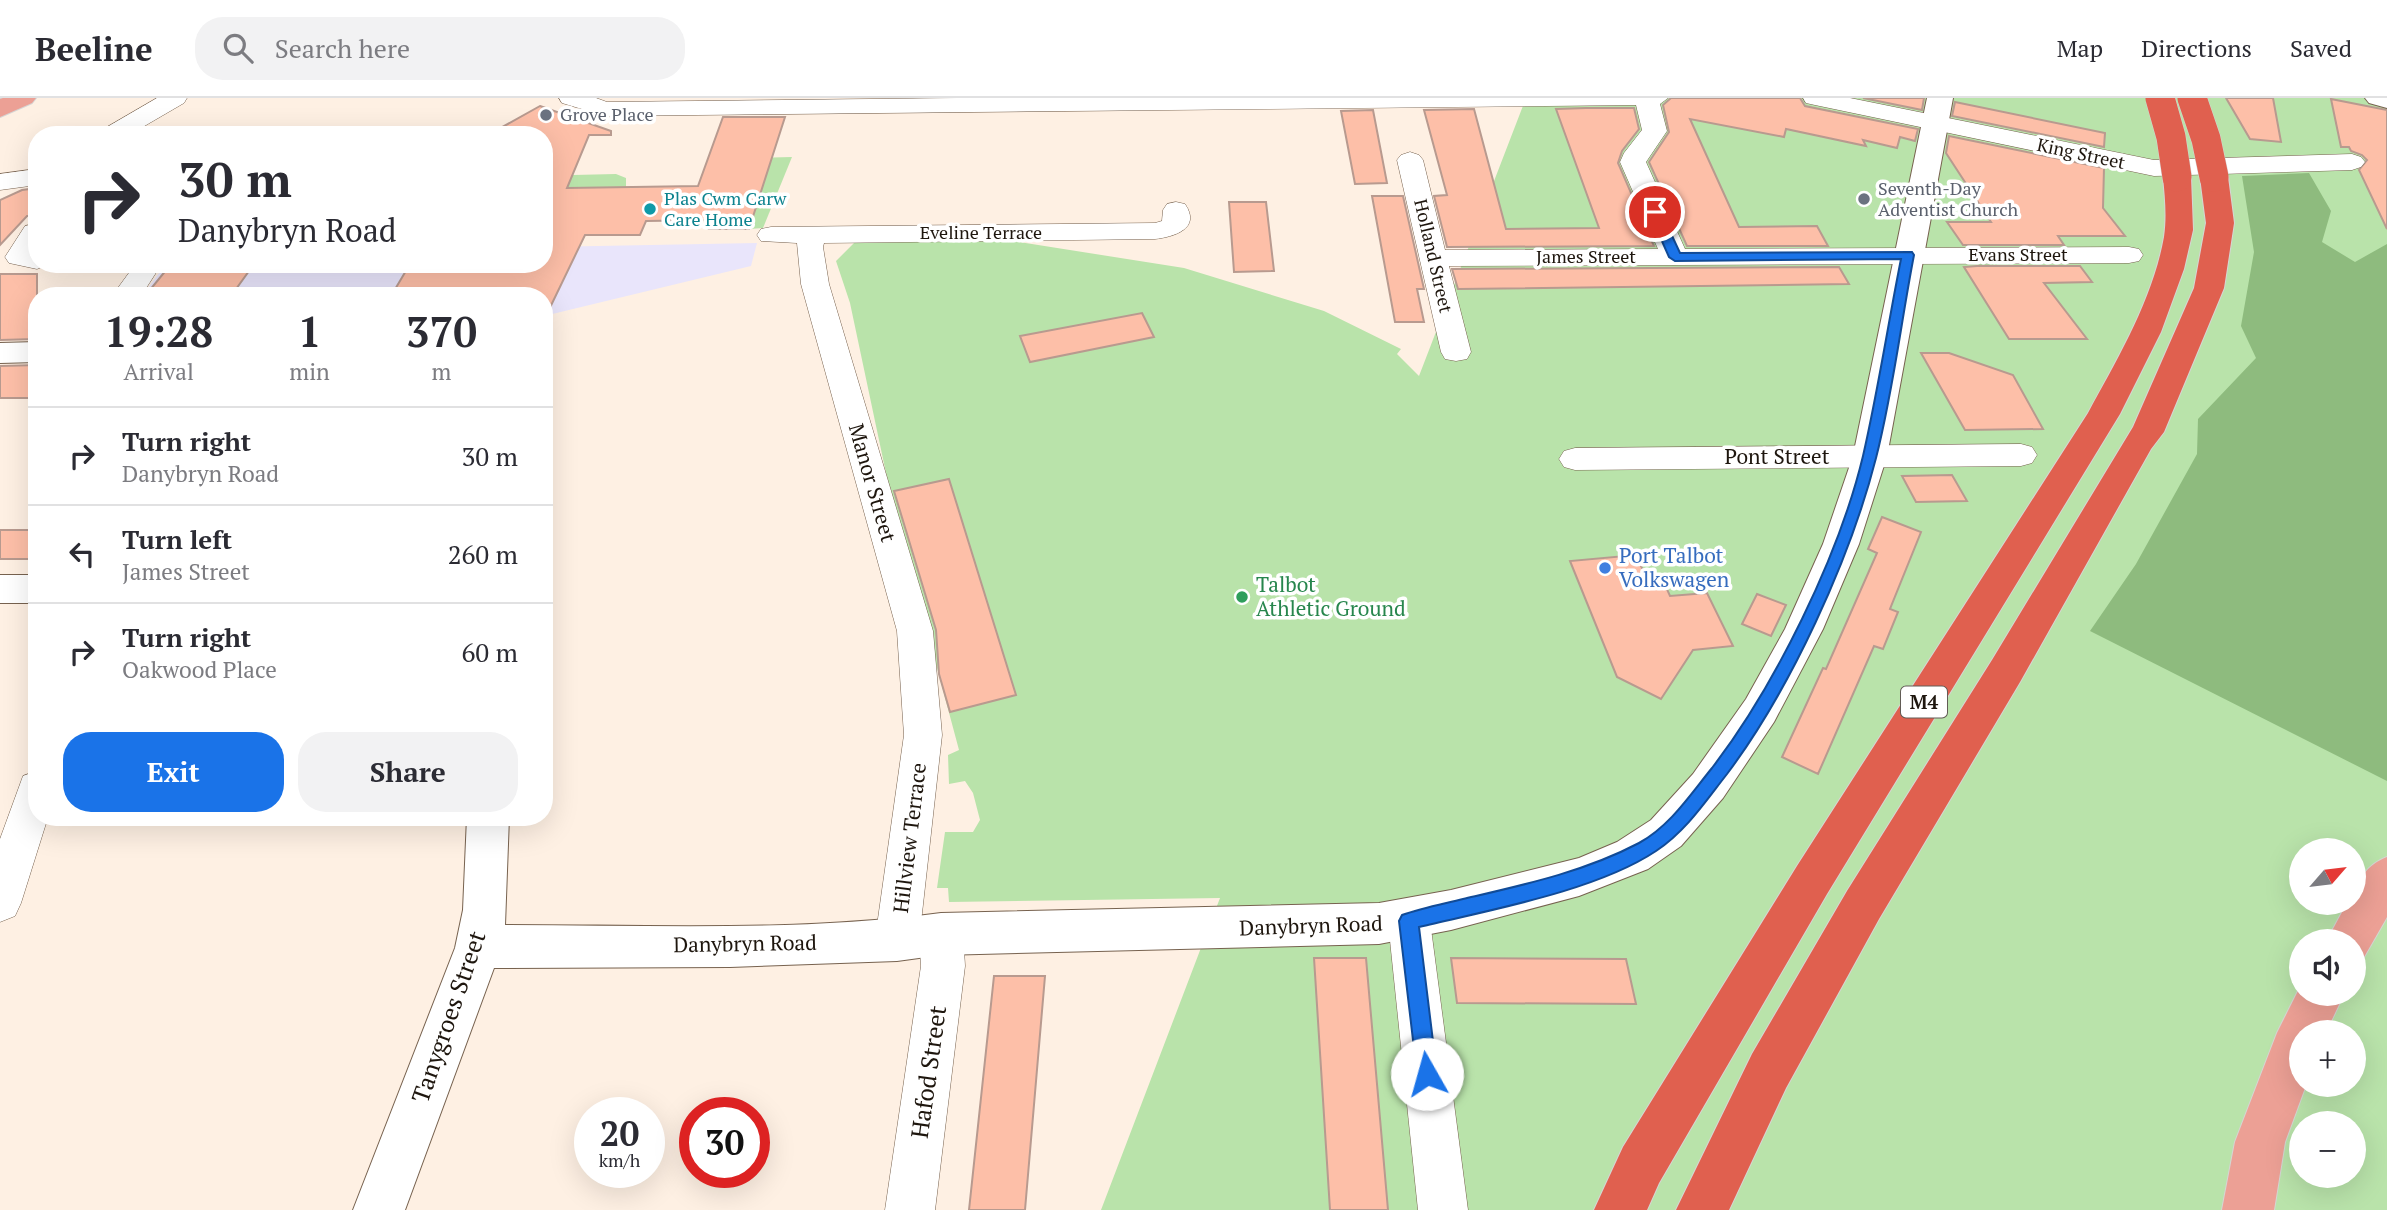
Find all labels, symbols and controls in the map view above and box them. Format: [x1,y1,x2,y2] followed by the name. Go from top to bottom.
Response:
[195,17,685,80] search box
[35,27,153,70] text: Beeline
[219,29,257,67] icon: search
[275,31,410,65] text: Search here
[2057,32,2103,64] text: Map
[2141,32,2252,64] text: Directions
[2290,32,2352,64] text: Saved
[560,102,654,126] place label: Grove Place
[538,107,554,123] marker: Grove Place
[2035,132,2128,174] street label: King Street
[178,146,292,211] text: 30 m
[63,154,154,245] icon: right
[1878,176,2019,221] place label: Seventh-Day Adventist Church
[1625,182,1685,242] pin
[664,186,787,231] place label: Plas Cwm Carw Care Home
[1856,191,1872,207] marker: Seventh-Day Adventist Church
[1636,193,1674,231] icon: arrive
[1409,197,1459,315] street label: Holland Street
[642,201,658,217] marker: Plas Cwm Carw Care Home
[178,209,397,251] text: Danybryn Road
[920,220,1042,244] street label: Eveline Terrace
[1968,242,2068,266] street label: Evans Street
[1536,244,1636,268] street label: James Street
[104,303,213,359] text: 19:28
[298,303,321,359] text: 1
[406,303,477,359] text: 370
[123,356,194,387] text: Arrival
[289,356,330,387] text: min
[431,356,451,387] text: m
[843,420,903,545] street label: Manor Street
[122,424,251,458] text: Turn right
[63,437,101,475] icon: right
[462,439,518,473] text: 30 m
[1725,442,1830,470] street label: Pont Street
[122,458,279,489] text: Danybryn Road
[122,522,232,556] text: Turn left
[63,535,101,573] icon: left
[448,537,518,571] text: 260 m
[1619,541,1730,593] place label: Port Talbot Volkswagen
[122,556,250,587] text: James Street
[1597,560,1613,576] marker: Port Talbot Volkswagen
[1256,570,1406,622] place label: Talbot Athletic Ground
[1234,589,1250,605] marker: Talbot Athletic Ground
[122,620,251,654] text: Turn right
[63,633,101,671] icon: right
[462,635,518,669] text: 60 m
[122,654,277,685] text: Oakwood Place
[1901,687,1947,718] road number: M4
[63,732,284,812] button: Exit
[298,732,518,812] button: Share
[886,761,932,915] street label: Hillview Terrace
[2289,838,2366,915] north arrow
[2289,838,2366,1188] map controls
[1239,908,1383,941] street label: Danybryn Road
[404,926,492,1107] street label: Tanygroes Street
[673,928,817,958] street label: Danybryn Road
[2289,929,2366,1006] button: sound
[903,1003,953,1140] street label: Hafod Street
[2289,1020,2366,1097] button: +
[1390,1037,1464,1111] position arrow
[679,1097,770,1188] speed limit sign: 30
[600,1110,639,1156] text: 20
[2289,1111,2366,1188] button: −
[599,1148,640,1172] text: km/h

